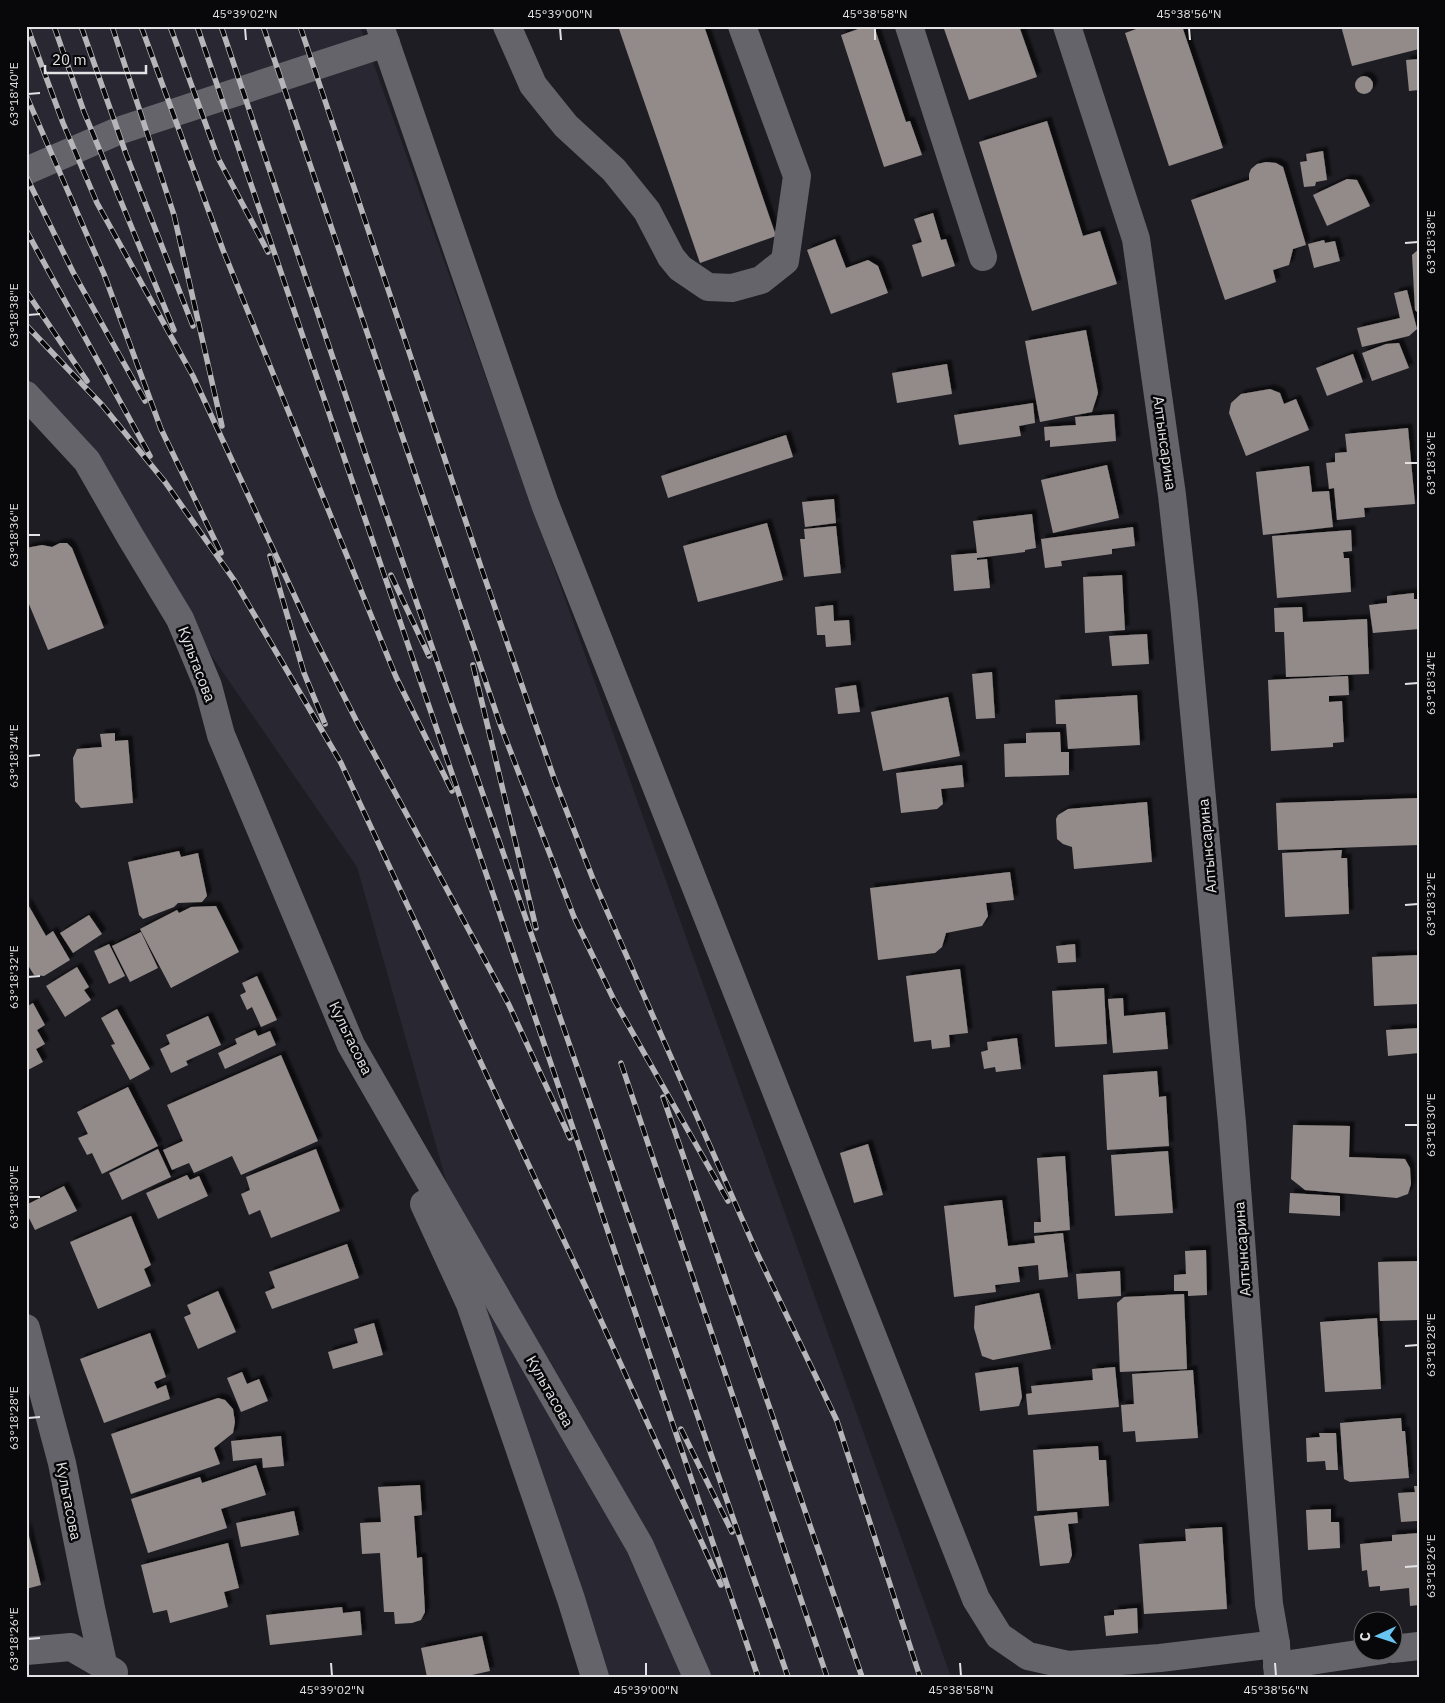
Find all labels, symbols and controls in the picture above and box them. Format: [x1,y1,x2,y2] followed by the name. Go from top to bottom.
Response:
[212,6,278,21] text: 45°39'02"N
[527,6,593,21] text: 45°39'00"N
[842,6,908,21] text: 45°38'58"N
[1156,6,1222,21] text: 45°38'56"N
[45,42,146,74] scale bar
[52,50,87,69] text: 20 m
[6,62,21,126] text: 63°18'40"E
[1423,210,1438,274] text: 63°18'38"E
[6,283,21,347] text: 63°18'38"E
[1149,395,1181,491] street label: Алтынсарина
[1423,431,1438,495] text: 63°18'36"E
[6,503,21,567] text: 63°18'36"E
[174,624,220,704] street label: Культасова
[1423,651,1438,715] text: 63°18'34"E
[6,724,21,788] text: 63°18'34"E
[1193,798,1221,894] street label: Алтынсарина
[1423,872,1438,936] text: 63°18'32"E
[6,945,21,1009] text: 63°18'32"E
[325,998,377,1078] street label: Культасова
[1423,1093,1438,1157] text: 63°18'30"E
[6,1165,21,1229] text: 63°18'30"E
[1229,1201,1255,1297] street label: Алтынсарина
[1423,1313,1438,1377] text: 63°18'28"E
[522,1352,578,1430] street label: Культасова
[6,1386,21,1450] text: 63°18'28"E
[52,1460,86,1542] street label: Культасова
[1423,1534,1438,1598] text: 63°18'26"E
[6,1607,21,1671] text: 63°18'26"E
[1352,1610,1402,1660] north arrow
[1356,1632,1374,1642] text: С
[299,1682,365,1697] text: 45°39'02"N
[613,1682,679,1697] text: 45°39'00"N
[928,1682,994,1697] text: 45°38'58"N
[1243,1682,1309,1697] text: 45°38'56"N

